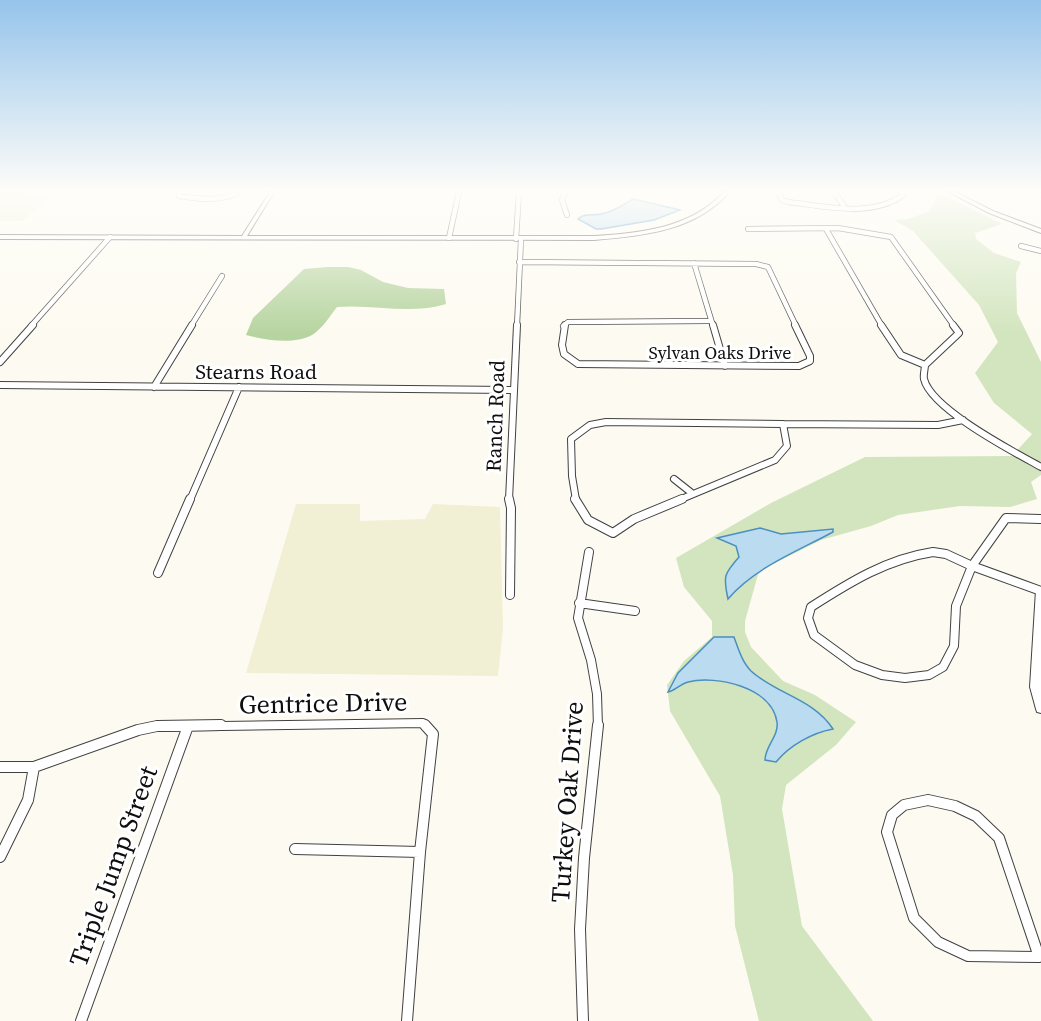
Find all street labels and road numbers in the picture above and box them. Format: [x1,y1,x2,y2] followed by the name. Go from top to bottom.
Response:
[649,340,791,365] street label: Sylvan Oaks Drive
[195,357,317,386] street label: Stearns Road
[479,359,511,473] street label: Ranch Road
[238,684,408,722] street label: Gentrice Drive
[542,700,592,904] street label: Turkey Oak Drive
[60,760,166,971] street label: Triple Jump Street

